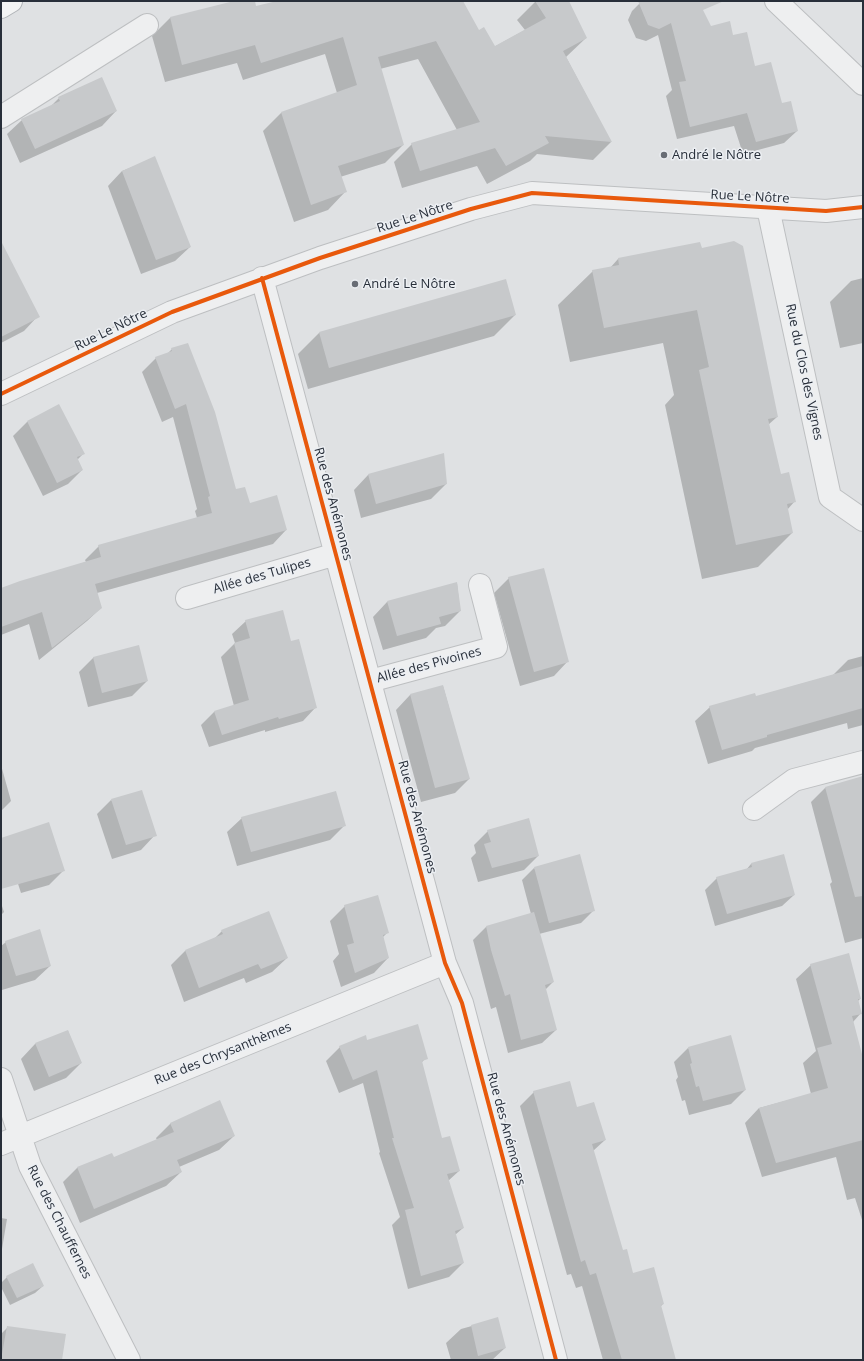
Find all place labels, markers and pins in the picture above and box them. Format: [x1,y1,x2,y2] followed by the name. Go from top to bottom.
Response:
[672,147,761,163] place label: André le Nôtre
[659,150,669,160] marker: André le Nôtre
[363,276,455,292] place label: André Le Nôtre
[350,279,360,289] marker: André Le Nôtre

